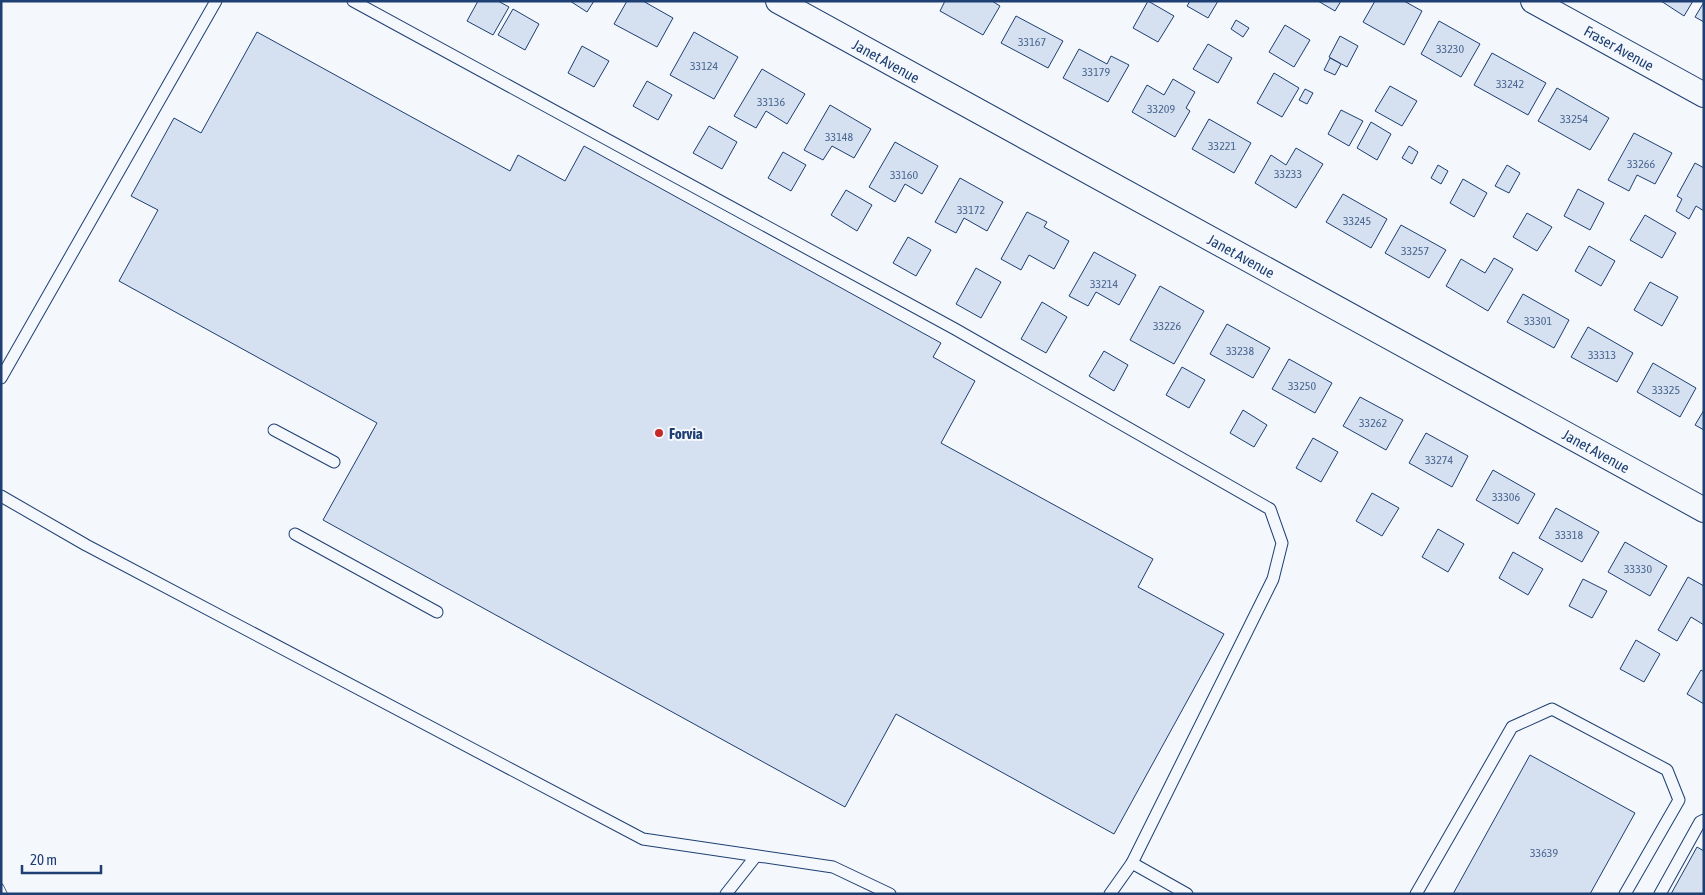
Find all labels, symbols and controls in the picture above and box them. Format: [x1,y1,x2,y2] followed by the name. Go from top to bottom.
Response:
[1581,22,1657,74] street label: Fraser Avenue
[1018,35,1046,49] house number: 33167
[850,36,923,86] street label: Janet Avenue
[1436,42,1464,56] house number: 33230
[690,59,718,73] house number: 33124
[1082,65,1110,79] house number: 33179
[1496,77,1524,91] house number: 33242
[757,95,785,109] house number: 33136
[1147,102,1175,116] house number: 33209
[1560,112,1588,126] house number: 33254
[825,130,853,144] house number: 33148
[1208,139,1236,153] house number: 33221
[1627,157,1655,171] house number: 33266
[1274,167,1302,181] house number: 33233
[890,168,918,182] house number: 33160
[957,203,985,217] house number: 33172
[1343,214,1371,228] house number: 33245
[1205,231,1278,281] street label: Janet Avenue
[1401,244,1429,258] house number: 33257
[1090,277,1118,291] house number: 33214
[1524,314,1552,328] house number: 33301
[1153,319,1181,333] house number: 33226
[1226,344,1254,358] house number: 33238
[1588,348,1616,362] house number: 33313
[1288,379,1316,393] house number: 33250
[1652,383,1680,397] house number: 33325
[1359,416,1387,430] house number: 33262
[669,425,703,442] place label: Forvia
[1560,426,1633,476] street label: Janet Avenue
[653,427,665,439] marker: Forvia
[1425,453,1453,467] house number: 33274
[1492,490,1520,504] house number: 33306
[1555,528,1583,542] house number: 33318
[1624,562,1652,576] house number: 33330
[22,842,101,874] scale bar
[1530,846,1558,860] house number: 33639
[30,851,57,868] text: 20 m

